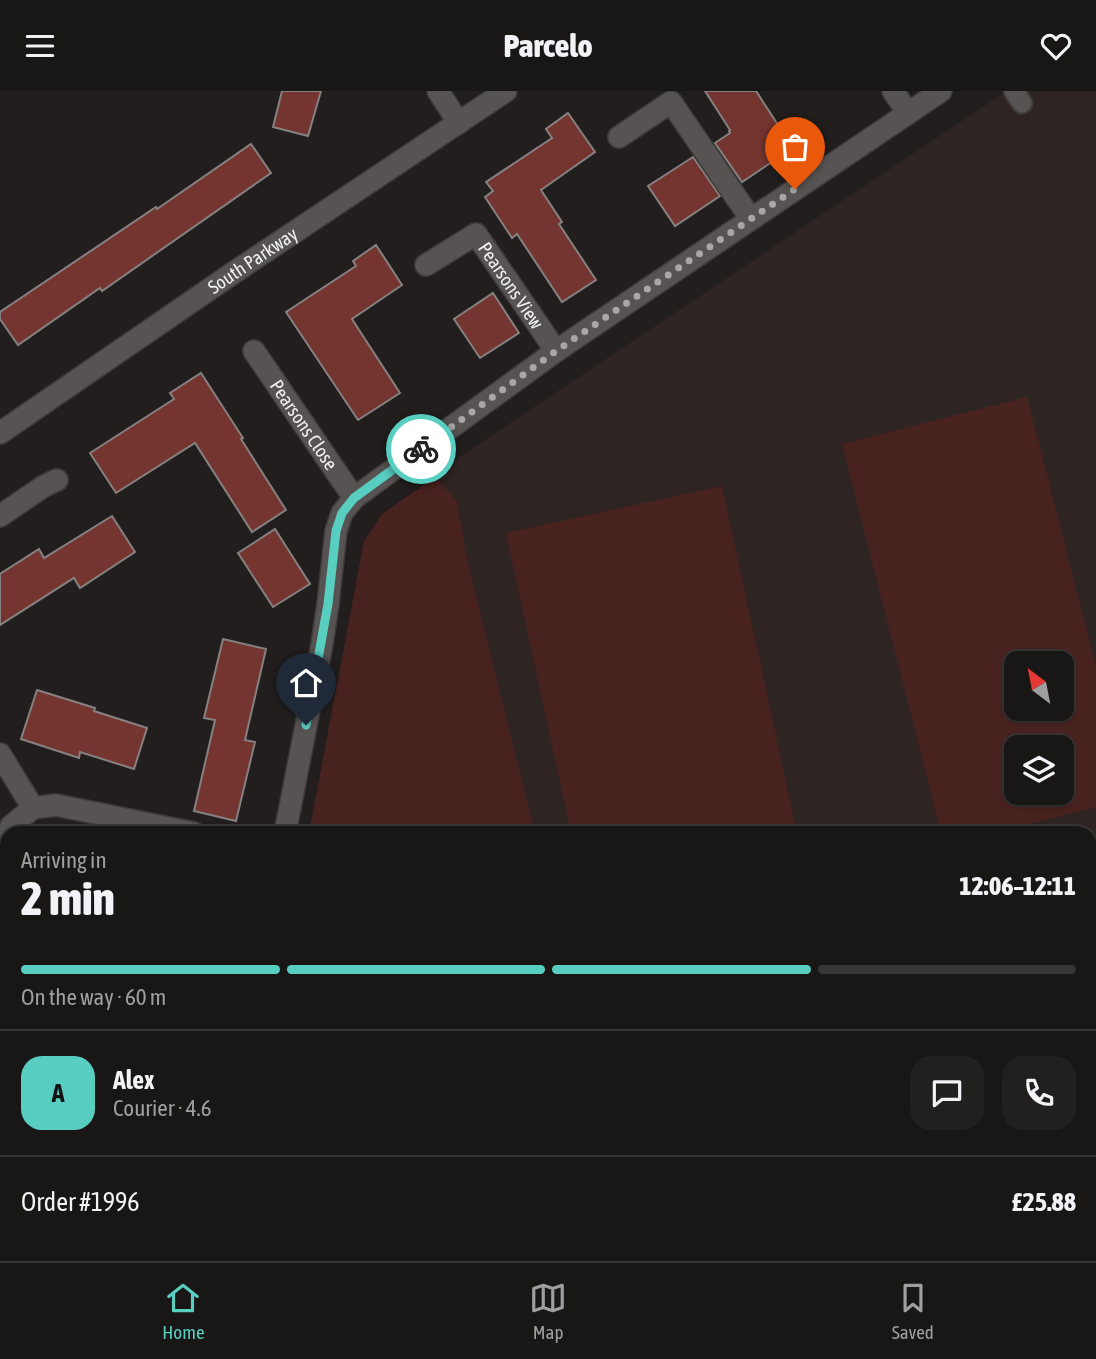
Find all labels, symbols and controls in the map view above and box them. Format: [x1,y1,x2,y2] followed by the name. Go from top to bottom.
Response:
[21,27,59,65] icon: menu
[504,27,592,64] text: Parcelo
[1037,27,1075,65] icon: heart
[765,117,825,189] pin
[776,128,814,166] icon: bag
[204,222,302,298] street label: South Parkway
[474,238,549,333] street label: Pearsons View
[266,375,342,474] street label: Pearsons Close
[386,414,456,484] courier
[402,430,440,468] icon: bike
[1004,651,1074,721] north arrow
[1004,651,1074,805] map controls
[276,653,336,725] pin
[287,664,325,702] icon: home
[1004,735,1074,805] button: layers
[21,847,107,873] text: Arriving in
[959,871,1076,901] text: 12:06–12:11
[21,872,115,925] text: 2 min
[21,984,166,1010] text: On the way · 60 m
[910,1056,984,1130] button: chat
[1002,1056,1076,1130] button: phone
[113,1065,154,1095] text: Alex
[52,1078,64,1108] text: A
[113,1095,212,1121] text: Courier · 4.6
[21,1187,140,1217] text: Order #1996
[1012,1187,1076,1217] text: £25.88
[162,1279,205,1343] tab: Home
[529,1279,567,1343] tab: Map
[892,1279,934,1343] tab: Saved

